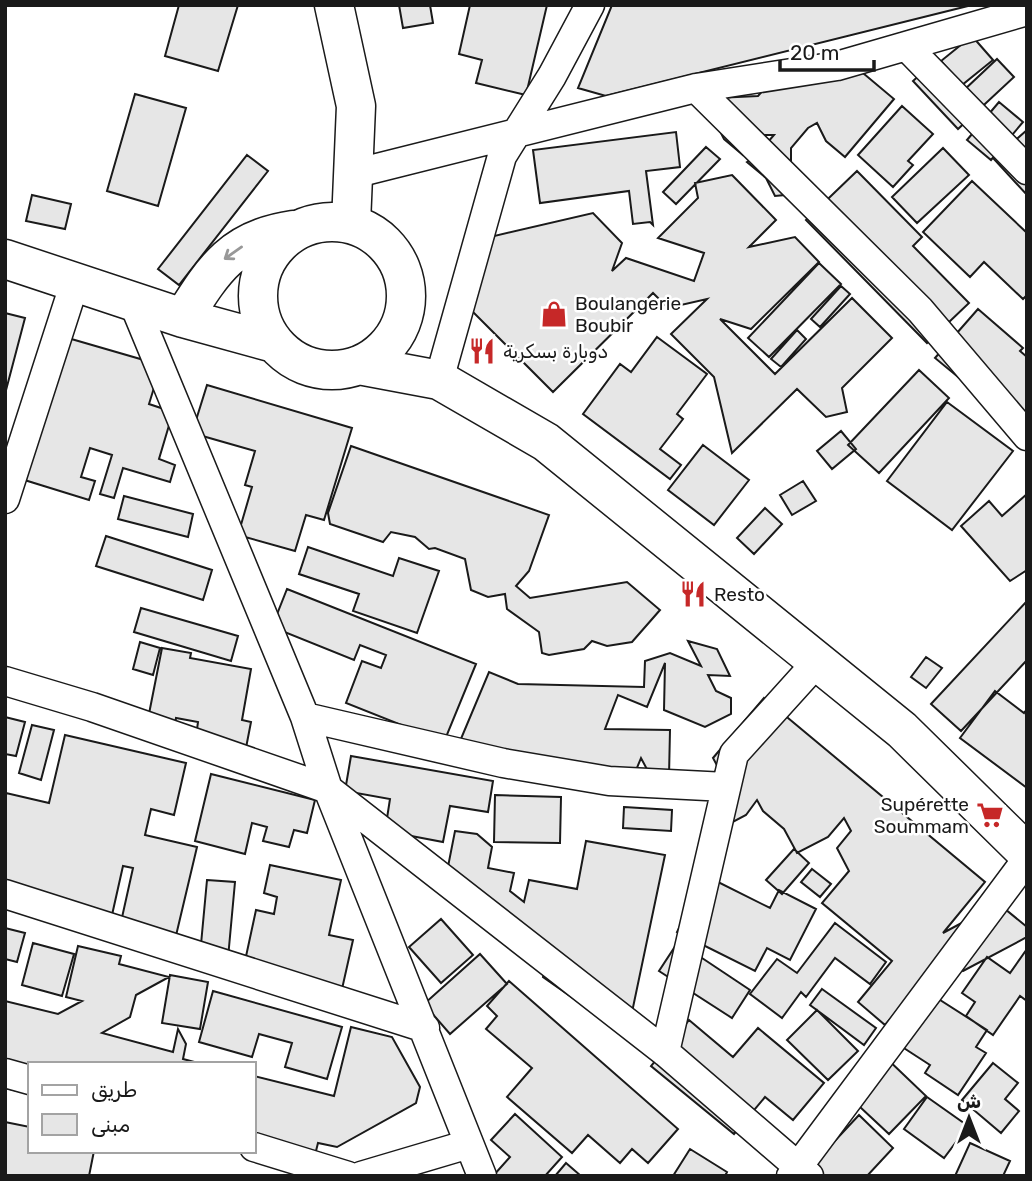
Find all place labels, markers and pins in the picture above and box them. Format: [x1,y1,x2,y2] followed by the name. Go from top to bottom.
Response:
[575,292,681,337] place label: Boulangerie Boubir
[539,299,569,329] shop icon: Boulangerie Boubir
[467,336,497,366] restaurant icon: دوبارة بسكرية
[503,340,608,363] place label: دوبارة بسكرية
[678,579,708,609] restaurant icon: Resto
[714,583,765,606] place label: Resto
[874,793,969,838] place label: Supérette Soummam
[975,800,1005,830] supermarket icon: Supérette Soummam

